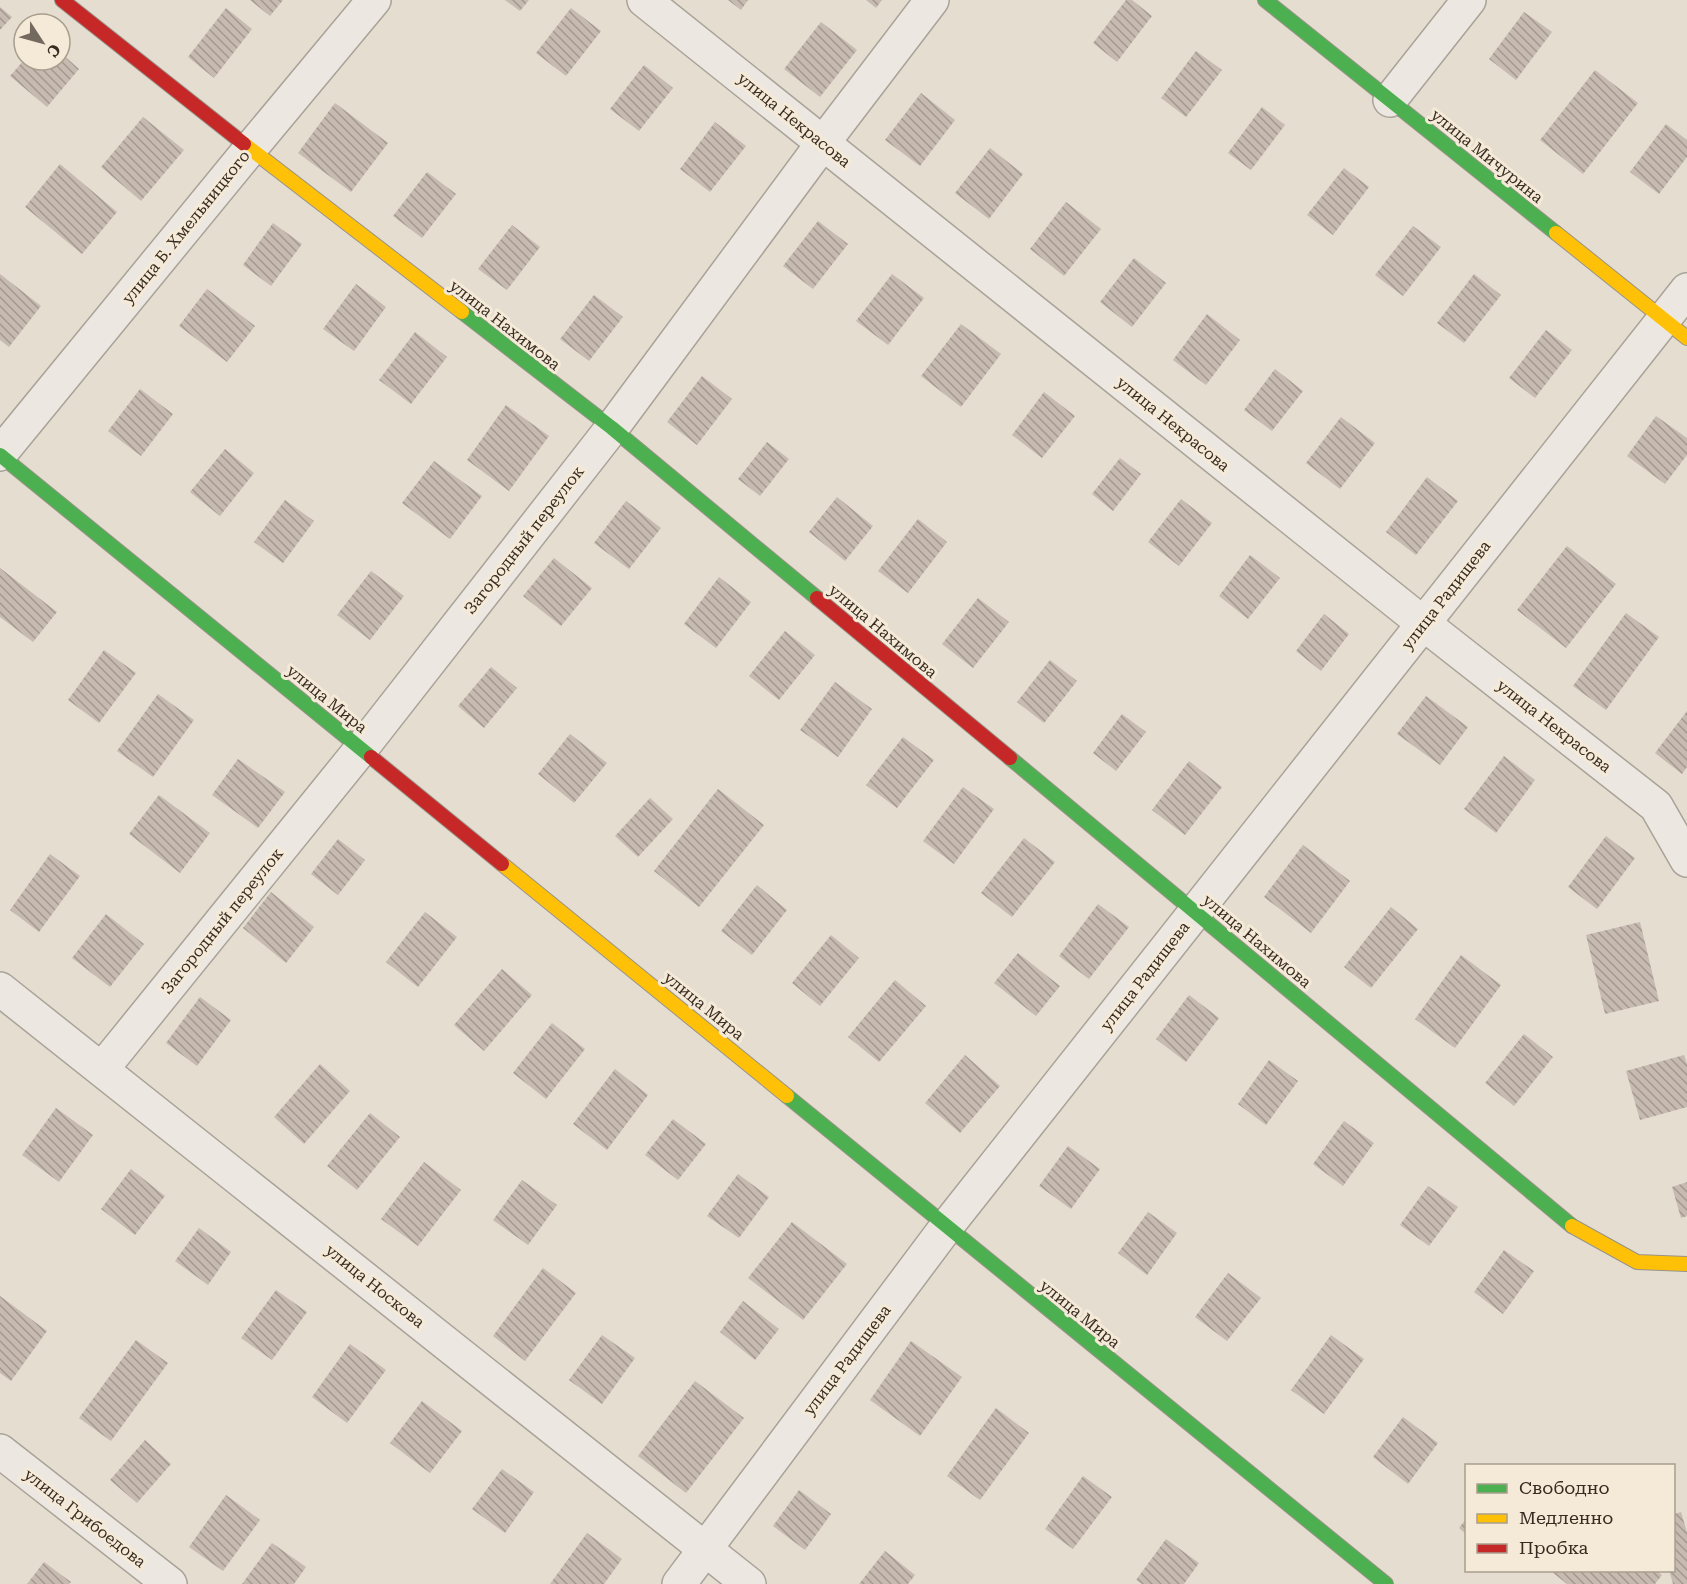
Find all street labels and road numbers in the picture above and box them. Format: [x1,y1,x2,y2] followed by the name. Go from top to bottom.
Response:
[734,69,855,172] street label: улица Некрасова
[1427,105,1547,207] street label: улица Мичурина
[118,146,254,308] street label: улица Б. Хмельницкого
[446,276,564,374] street label: улица Нахимова
[1113,373,1234,476] street label: улица Некрасова
[460,462,588,618] street label: Загородный переулок
[1397,536,1495,653] street label: улица Радищева
[825,580,941,682] street label: улица Нахимова
[283,661,371,737] street label: улица Мира
[1493,675,1615,777] street label: улица Некрасова
[157,844,287,998] street label: Загородный переулок
[1199,890,1315,992] street label: улица Нахимова
[1096,917,1194,1034] street label: улица Радищева
[660,968,748,1044] street label: улица Мира
[322,1240,429,1332] street label: улица Носкова
[1036,1276,1124,1352] street label: улица Мира
[799,1301,895,1419] street label: улица Радищева
[20,1465,150,1572] street label: улица Грибоедова

